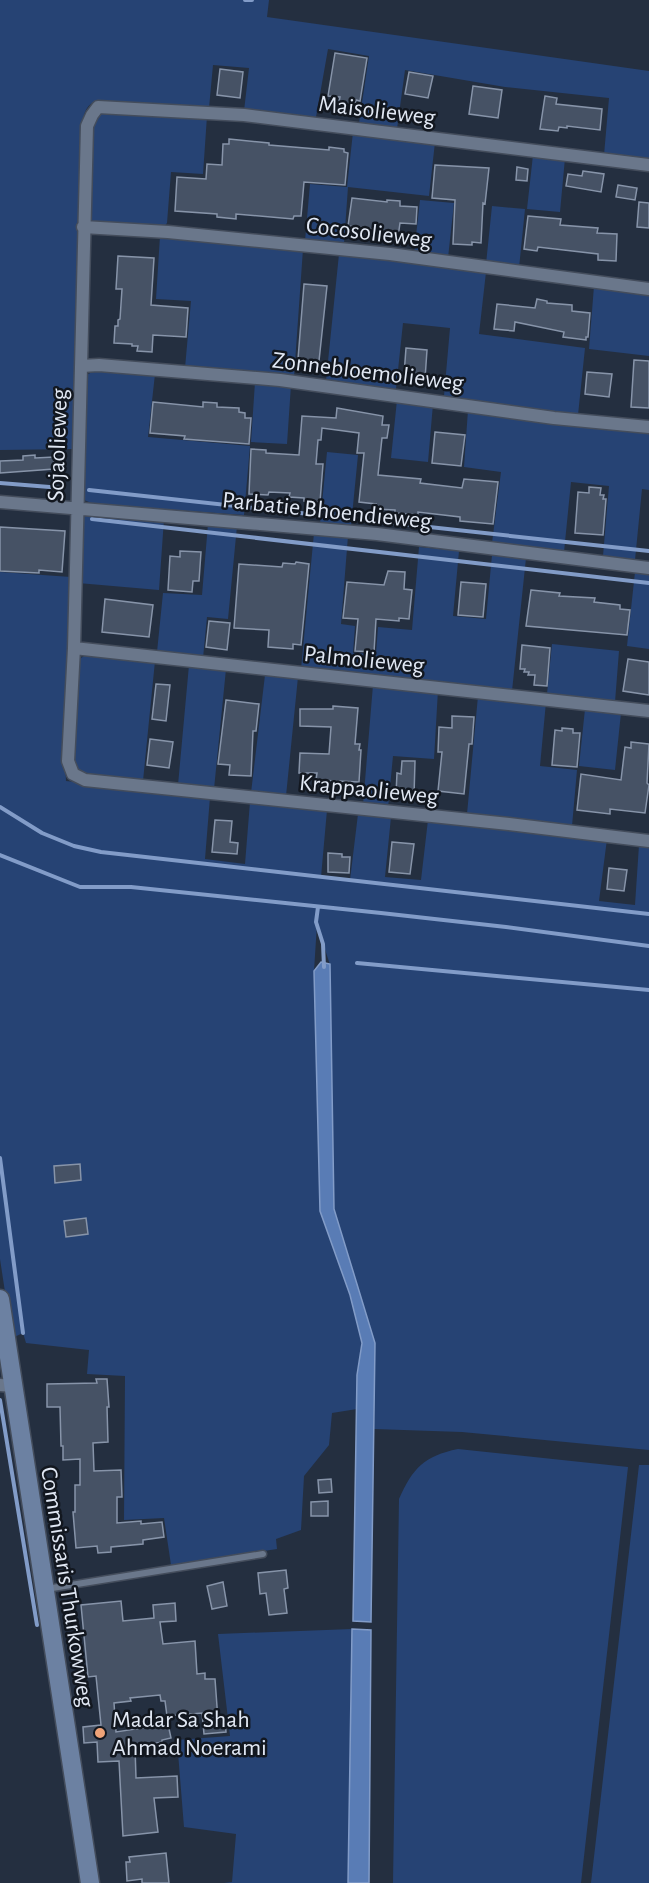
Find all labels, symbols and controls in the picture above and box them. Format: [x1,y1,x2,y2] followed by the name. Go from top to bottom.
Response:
[317,92,437,130] street label: Maisolieweg
[305,213,433,253] street label: Cocosolieweg
[271,348,465,396] street label: Zonnebloemolieweg
[44,388,72,502] street label: Sojaolieweg
[221,488,433,534] street label: Parbatie Bhoendieweg
[302,642,426,678] street label: Palmolieweg
[298,771,440,809] street label: Krappaolieweg
[36,1465,98,1709] street label: Commissaris Thurkowweg
[112,1708,267,1760] place label: Madar Sa Shah Ahmad Noerami
[93,1726,107,1740] marker: Madar Sa Shah Ahmad Noerami

